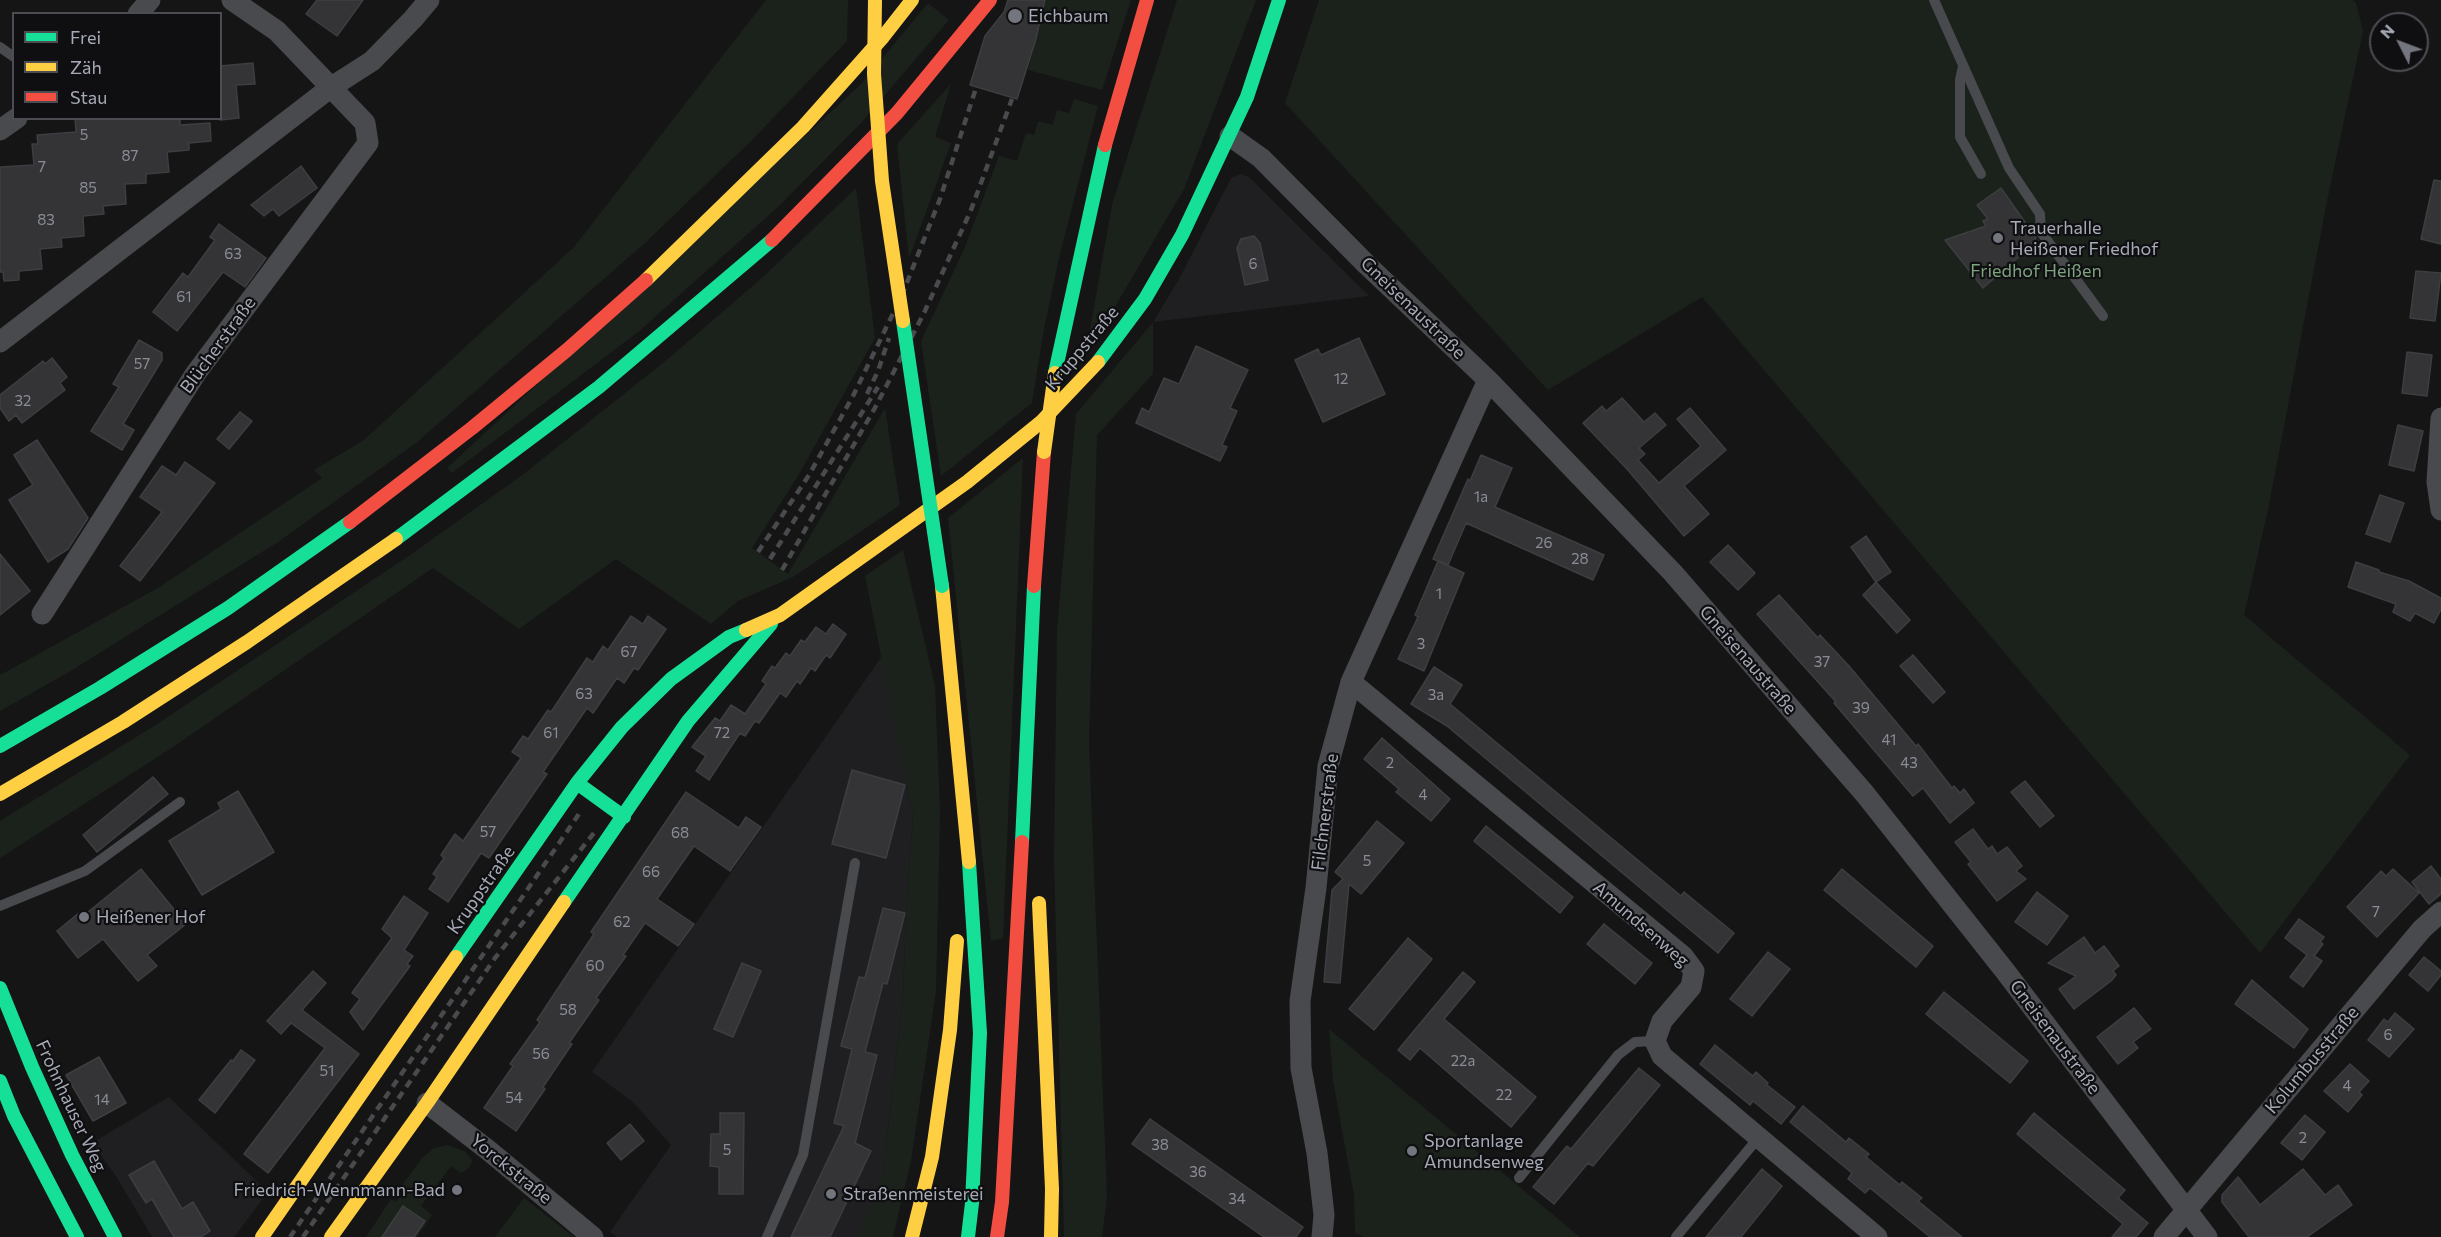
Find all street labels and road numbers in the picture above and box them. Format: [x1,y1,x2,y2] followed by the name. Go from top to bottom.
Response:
[1356,252,1470,364] street label: Gneisenaustraße
[176,292,260,398] street label: Blücherstraße
[1041,302,1123,394] street label: Kruppstraße
[1695,601,1801,719] street label: Gneisenaustraße
[1307,752,1343,872] street label: Filchnerstraße
[443,842,519,938] street label: Kruppstraße
[1589,876,1693,972] street label: Amundsenweg
[2005,976,2105,1098] street label: Gneisenaustraße
[2261,1002,2363,1118] street label: Kolumbusstraße
[31,1037,111,1175] street label: Frohnhauser Weg
[466,1130,556,1208] street label: Yorckstraße

